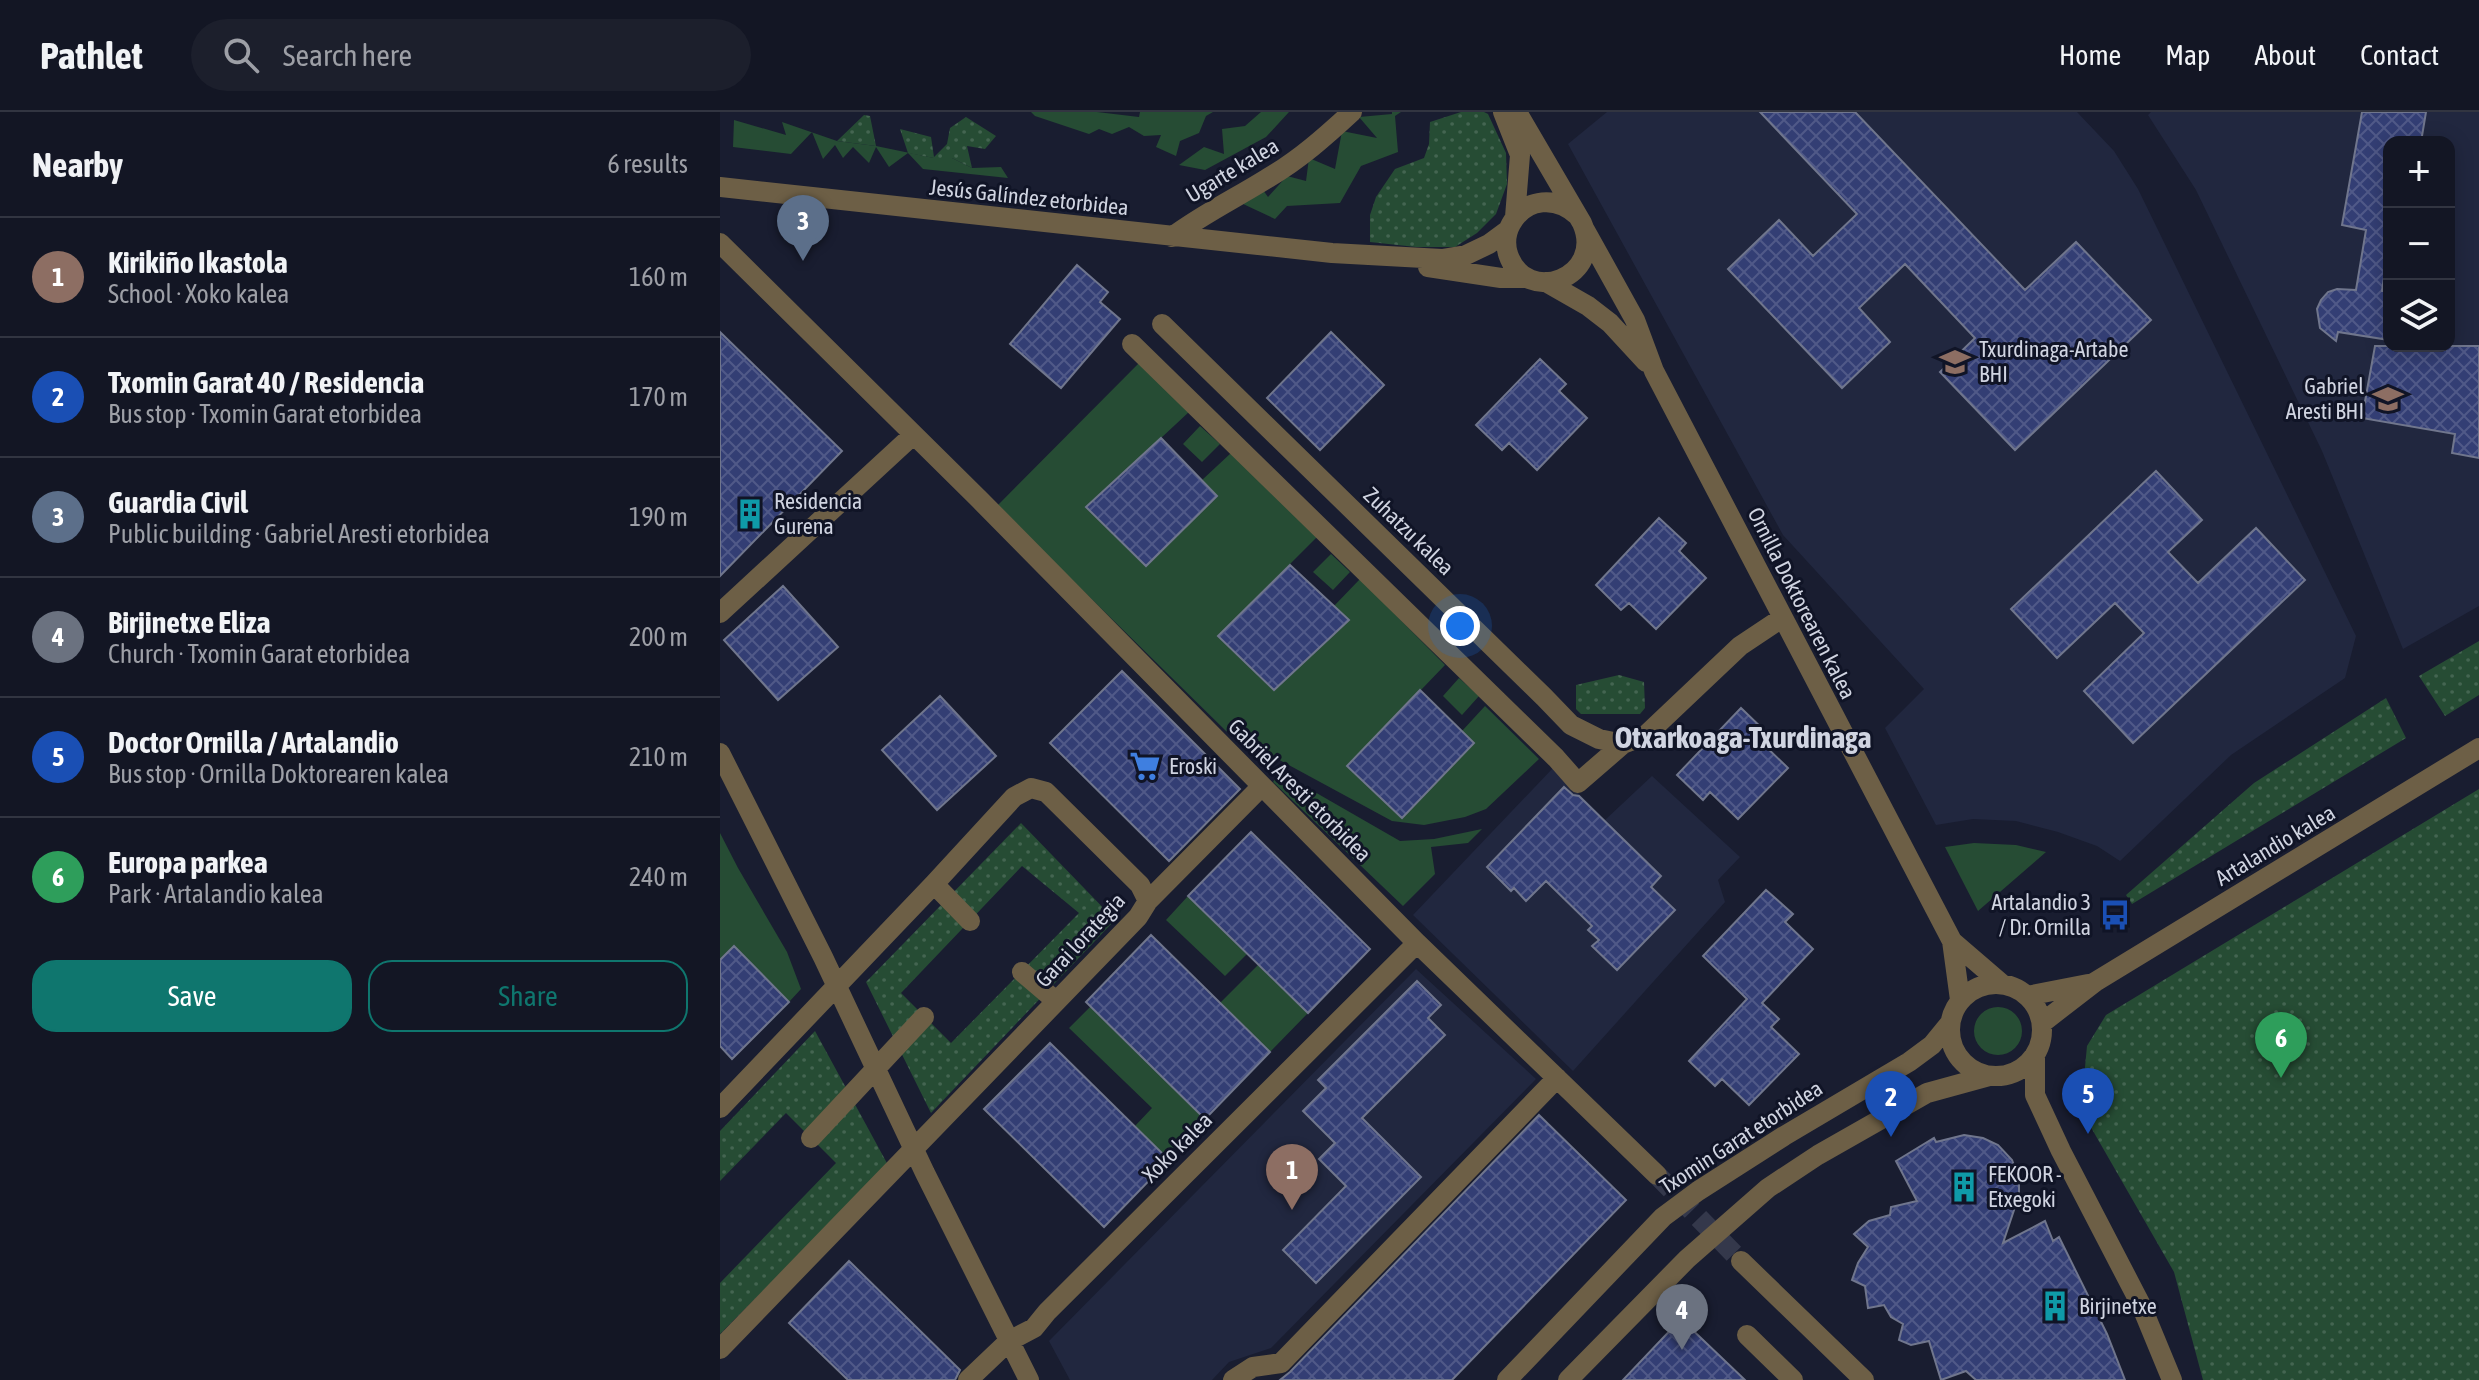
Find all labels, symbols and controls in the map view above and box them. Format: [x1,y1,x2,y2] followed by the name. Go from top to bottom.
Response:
[191,19,751,91] search box
[219,33,263,77] icon: search
[40,34,143,77] text: Pathlet
[283,38,412,72] text: Search here
[2059,39,2121,71] text: Home
[2165,39,2210,71] text: Map
[2254,39,2316,71] text: About
[2360,39,2439,71] text: Contact
[1181,132,1283,208] street label: Ugarte kalea
[2383,136,2455,352] map controls
[2383,136,2455,208] button: +
[32,145,123,184] text: Nearby
[607,149,688,179] text: 6 results
[928,174,1130,220] street label: Jesús Galíndez etorbidea
[777,195,829,261] pin: 3
[2383,208,2455,280] button: −
[108,245,288,279] text: Kirikiño Ikastola
[52,262,64,292] text: 1
[629,262,688,292] text: 160 m
[108,279,289,309] text: School · Xoko kalea
[2383,280,2455,352] button: layers
[1979,336,2129,387] place label: Txurdinaga-Artabe BHI
[1938,345,1972,379] school or university icon: Txurdinaga-Artabe BHI
[108,365,424,399] text: Txomin Garat 40 / Residencia
[2286,373,2364,424] place label: Gabriel Aresti BHI
[52,382,64,412] text: 2
[629,382,688,412] text: 170 m
[2371,382,2405,416] school or university icon: Gabriel Aresti BHI
[108,399,422,429] text: Bus stop · Txomin Garat etorbidea
[1359,482,1459,580] street label: Zuhatzu kalea
[108,485,248,519] text: Guardia Civil
[774,488,862,539] place label: Residencia Gurena
[733,497,767,531] building icon: Residencia Gurena
[52,502,64,532] text: 3
[629,502,688,532] text: 190 m
[1742,503,1862,703] street label: Ornilla Doktorearen kalea
[108,519,490,549] text: Public building · Gabriel Aresti etorbidea
[108,605,271,639] text: Birjinetxe Eliza
[1440,606,1480,646] your location
[52,622,64,652] text: 4
[629,622,688,652] text: 200 m
[108,639,410,669] text: Church · Txomin Garat etorbidea
[1223,713,1377,867] street label: Gabriel Aresti etorbidea
[1615,720,1871,754] district label: Otxarkoaga-Txurdinaga
[108,725,399,759] text: Doctor Ornilla / Artalandio
[52,742,64,772] text: 5
[629,742,688,772] text: 210 m
[1128,749,1162,783] supermarket icon: Eroski
[1169,753,1217,779] place label: Eroski
[108,759,449,789] text: Bus stop · Ornilla Doktorearen kalea
[2210,799,2340,891] street label: Artalandio kalea
[108,845,268,879] text: Europa parkea
[52,862,64,892] text: 6
[629,862,688,892] text: 240 m
[108,879,324,909] text: Park · Artalandio kalea
[1030,887,1130,993] street label: Garai lorategia
[1991,889,2091,940] place label: Artalandio 3 / Dr. Ornilla
[2098,898,2132,932] bus stop icon: Artalandio 3 / Dr. Ornilla
[32,960,352,1032] button: Save
[368,960,688,1032] button: Share
[2255,1012,2307,1078] pin: 6
[2062,1068,2114,1134] pin: 5
[1865,1071,1917,1137] pin: 2
[1655,1075,1827,1199] street label: Txomin Garat etorbidea
[1137,1107,1217,1187] street label: Xoko kalea
[1266,1144,1318,1210] pin: 1
[1988,1161,2062,1212] place label: FEKOOR - Etxegoki
[1947,1170,1981,1204] building icon: FEKOOR - Etxegoki
[1656,1284,1708,1350] pin: 4
[2038,1289,2072,1323] building icon: Birjinetxe
[2079,1293,2157,1319] place label: Birjinetxe

